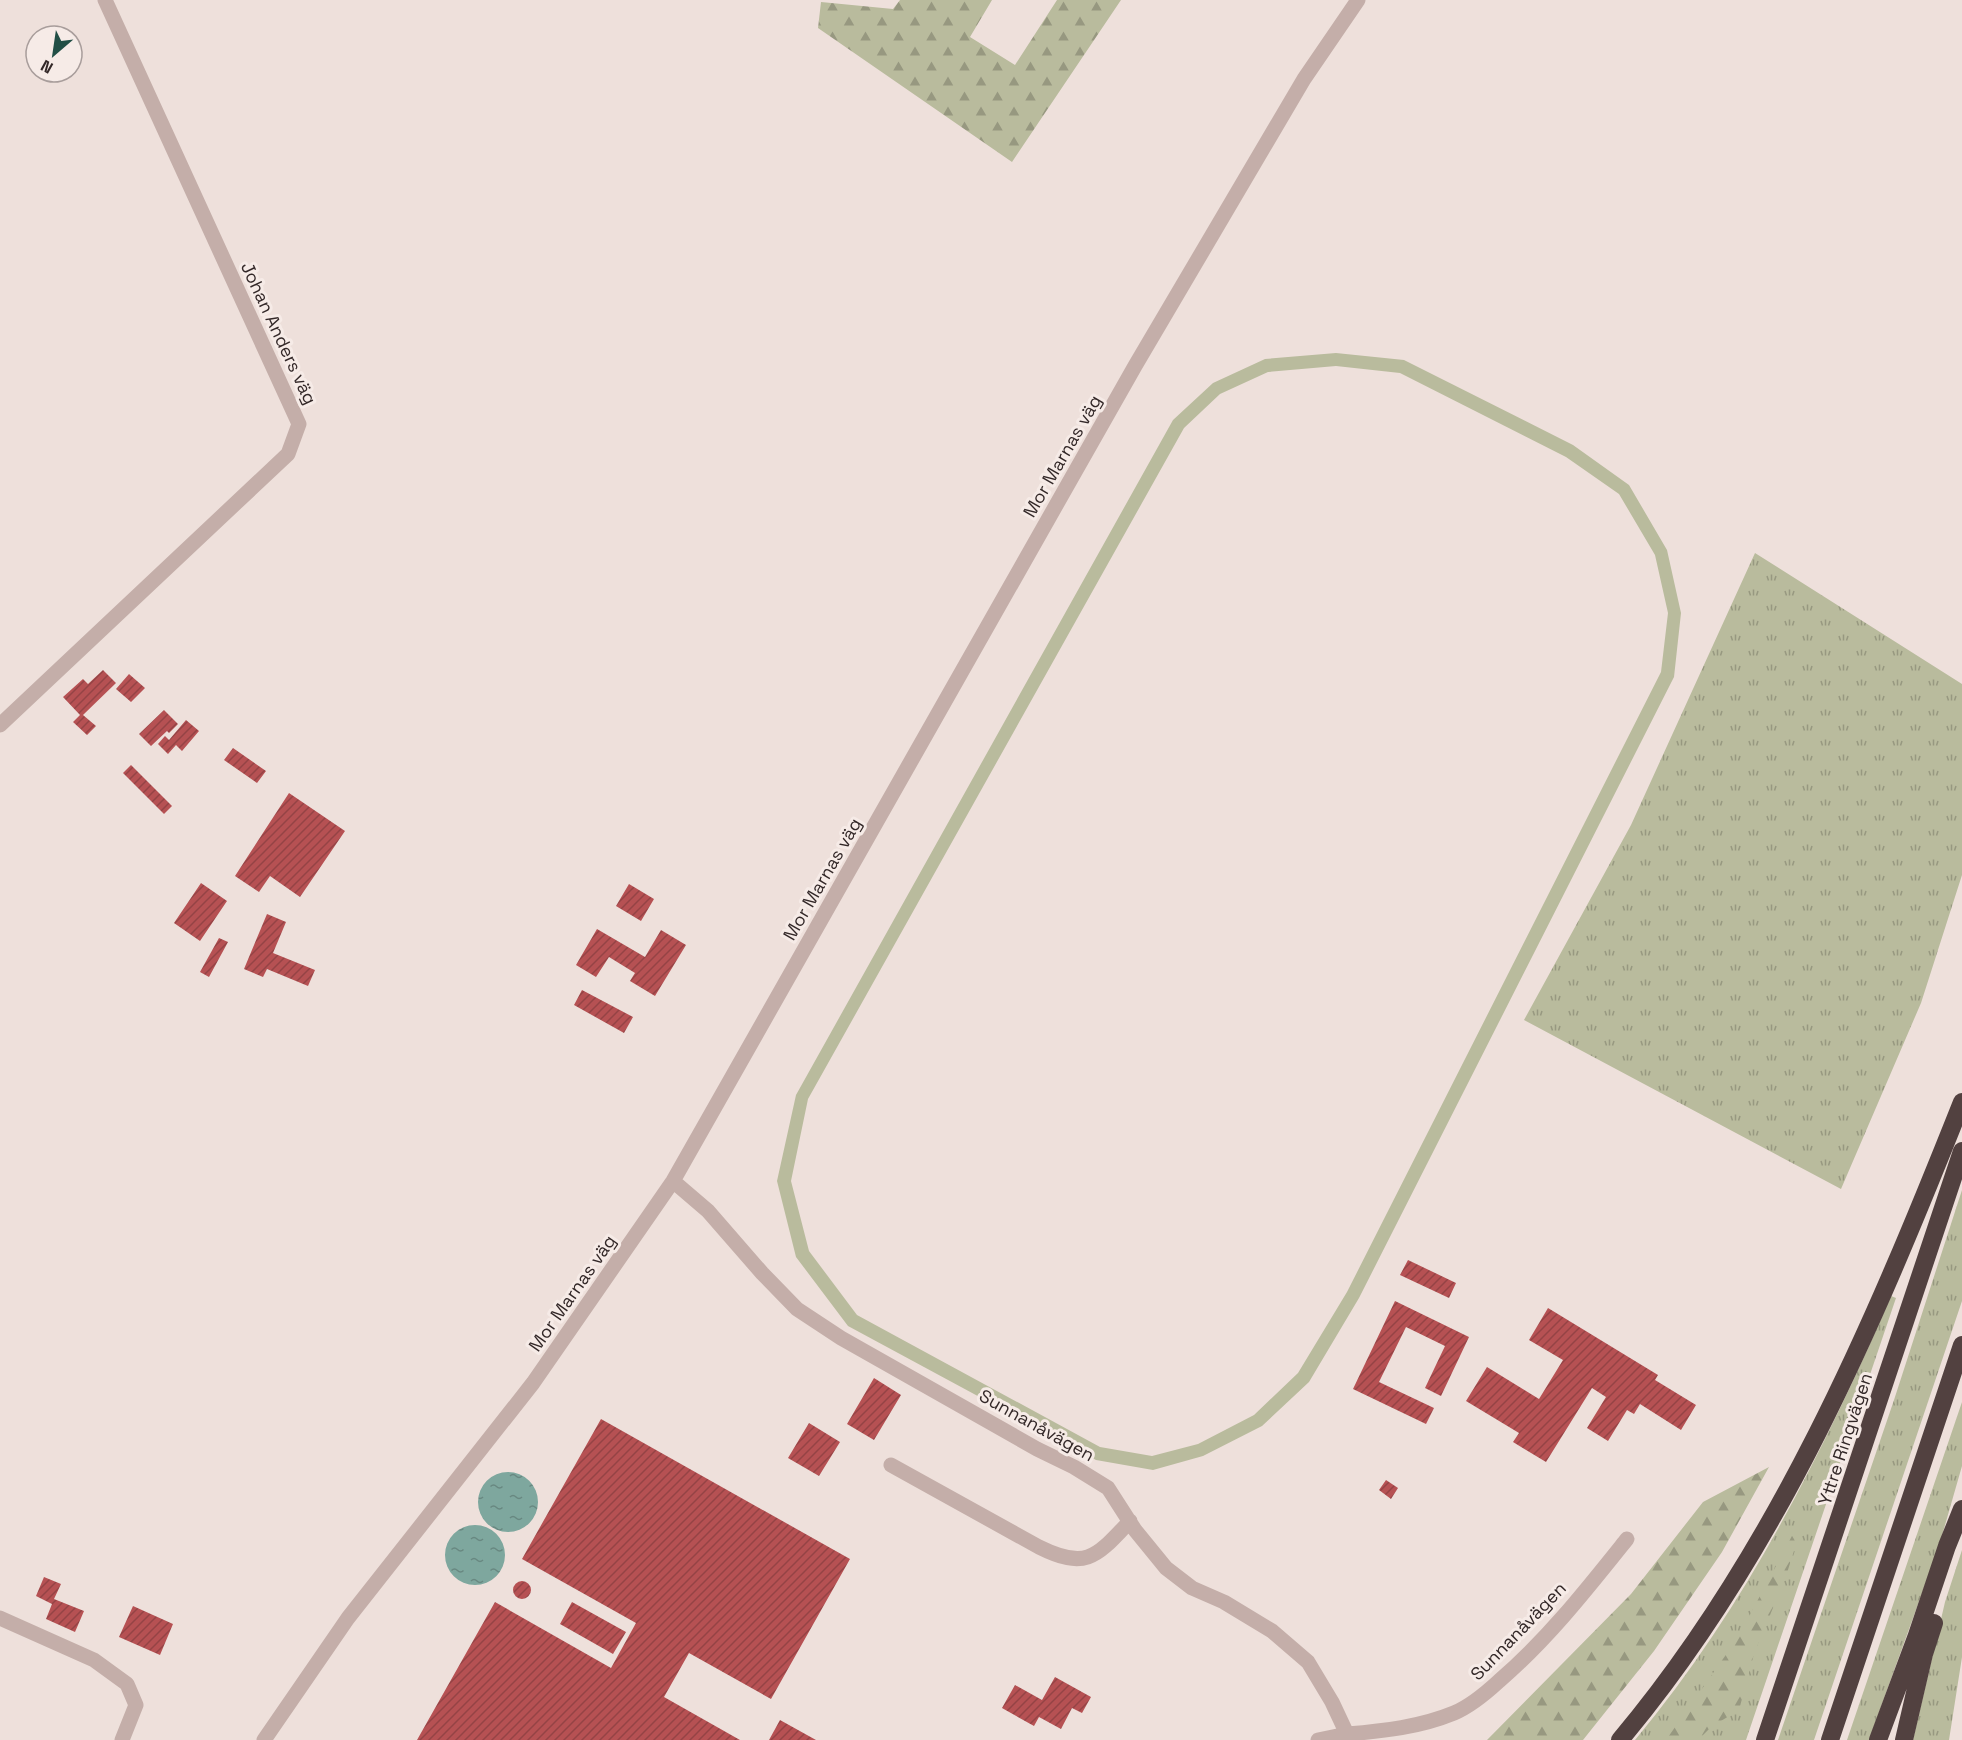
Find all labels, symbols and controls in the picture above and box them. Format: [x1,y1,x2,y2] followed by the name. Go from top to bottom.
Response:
[24,24,84,84] north arrow
[37,55,57,78] text: N
[236,258,322,408] street label: Johan Anders väg
[1018,391,1106,521] street label: Mor Marnas väg
[778,814,866,944] street label: Mor Marnas väg
[523,1230,621,1356] street label: Mor Marnas väg
[1813,1370,1877,1508] street label: Yttre Ringvägen
[975,1384,1099,1466] street label: Sunnanåvägen
[1465,1577,1571,1685] street label: Sunnanåvägen

